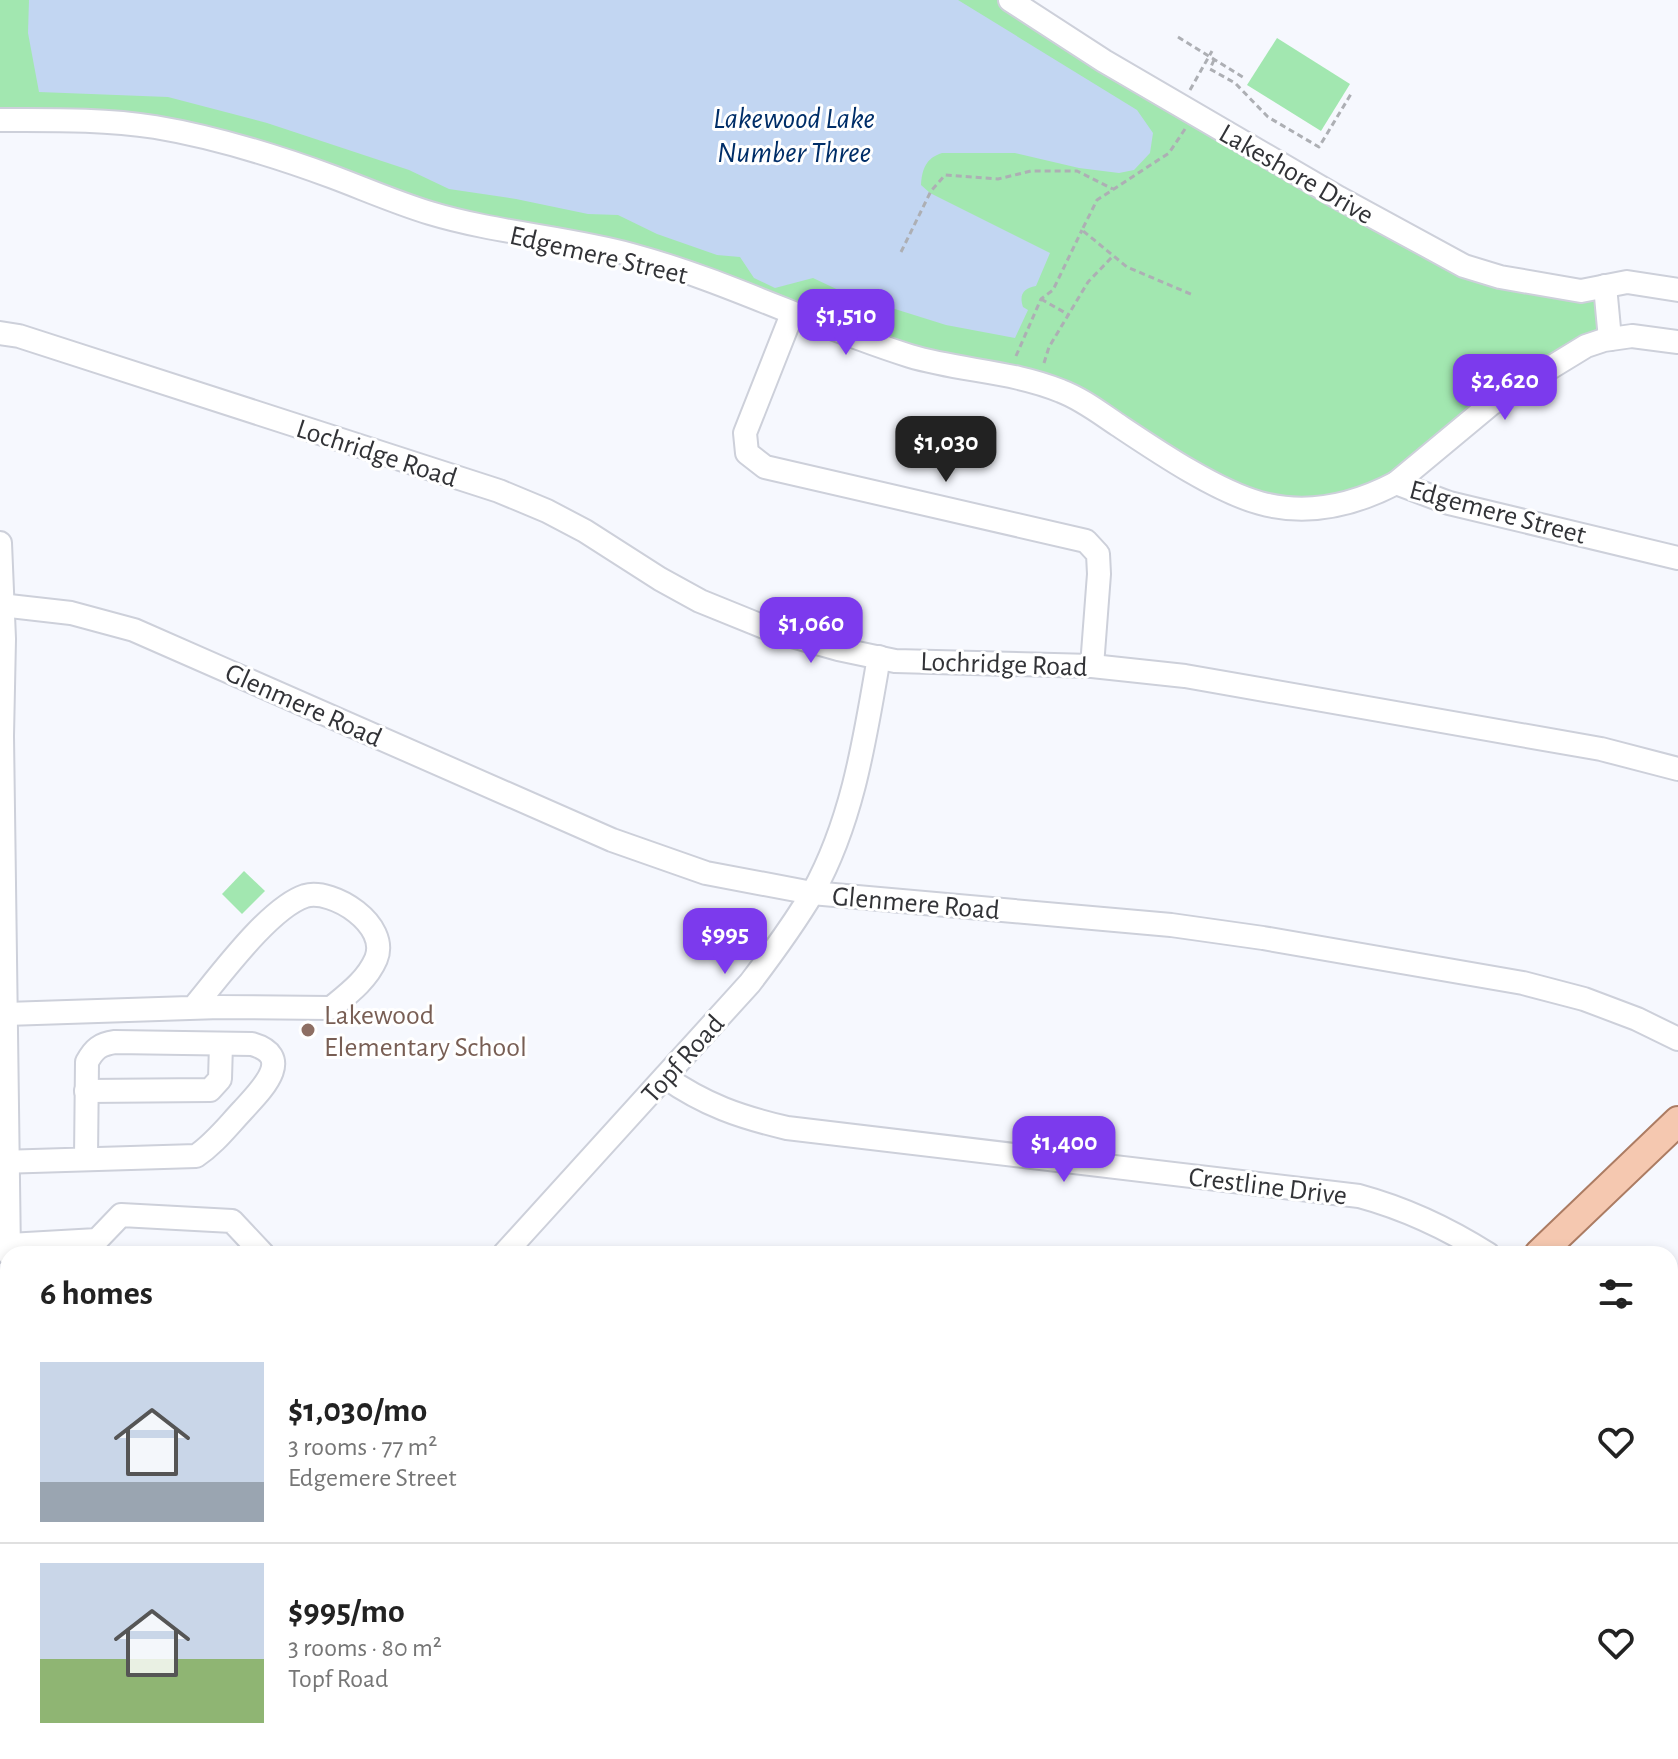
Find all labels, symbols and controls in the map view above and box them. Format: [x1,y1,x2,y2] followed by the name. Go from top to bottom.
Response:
[713,104,875,168] water label: Lakewood Lake Number Three
[1214,119,1378,230] street label: Lakeshore Drive
[507,222,690,290] street label: Edgemere Street
[781,289,911,357] pin: $1,510
[815,302,877,328] text: $1,510
[1440,354,1570,422] pin: $2,620
[1471,367,1539,393] text: $2,620
[293,415,460,493] street label: Lochridge Road
[881,416,1011,484] pin: $1,030
[913,429,979,455] text: $1,030
[1406,476,1589,550] street label: Edgemere Street
[746,597,876,665] pin: $1,060
[778,610,844,636] text: $1,060
[920,648,1088,682] street label: Lochridge Road
[221,659,386,753] street label: Glenmere Road
[831,883,1001,925] street label: Glenmere Road
[678,908,772,976] pin: $995
[701,921,749,947] text: $995
[324,1002,527,1062] place label: Lakewood Elementary School
[637,1010,730,1109] street label: Topf Road
[299,1021,317,1039] marker: Lakewood Elementary School
[999,1116,1129,1184] pin: $1,400
[1030,1129,1098,1155] text: $1,400
[1187,1163,1348,1211] street label: Crestline Drive
[1594,1272,1638,1316] icon: filters
[40,1277,153,1311] text: 6 homes
[104,1394,200,1490] icon: home
[288,1394,427,1428] text: $1,030/mo
[1594,1420,1638,1464] icon: heart
[288,1434,437,1460] text: 3 rooms · 77 m²
[288,1465,457,1491] text: Edgemere Street
[104,1595,200,1691] icon: home
[288,1595,405,1629] text: $995/mo
[1594,1621,1638,1665] icon: heart
[288,1635,442,1661] text: 3 rooms · 80 m²
[288,1666,388,1692] text: Topf Road

